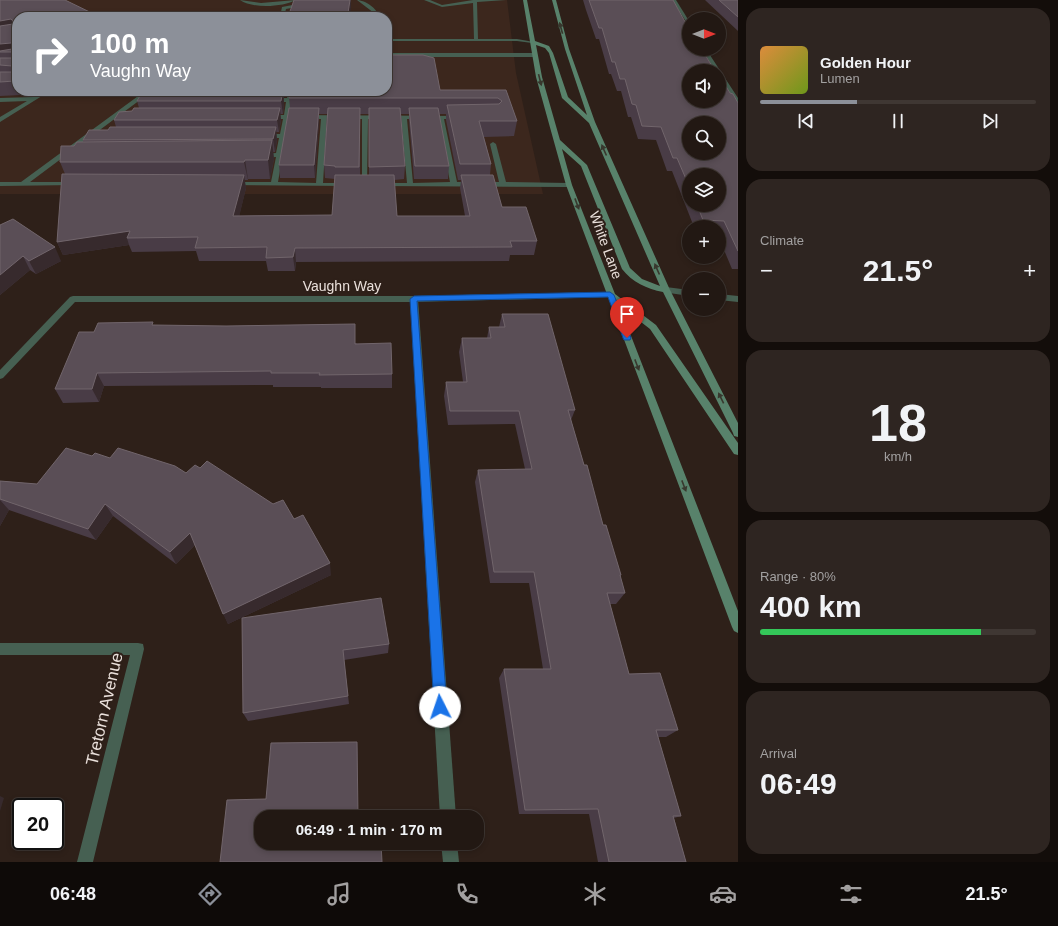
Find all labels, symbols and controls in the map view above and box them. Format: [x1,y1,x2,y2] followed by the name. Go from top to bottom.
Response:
[682,12,726,56] north arrow
[682,12,726,316] map controls
[558,22,564,34] one-way arrow
[24,28,76,80] icon: right
[90,28,169,59] text: 100 m
[820,54,911,71] text: Golden Hour
[90,61,191,81] text: Vaughn Way
[682,64,726,108] button: sound
[820,71,860,86] text: Lumen
[537,74,543,86] one-way arrow
[795,110,817,132] icon: previous
[887,110,909,132] icon: pause
[979,110,1001,132] icon: next
[682,116,726,160] button: search
[601,145,607,156] one-way arrow
[682,168,726,212] button: layers
[574,199,580,211] one-way arrow
[586,209,626,281] street label: White Lane
[682,220,726,264] button: +
[760,233,804,248] text: Climate
[863,254,933,287] text: 21.5°
[760,258,773,283] text: −
[1023,258,1036,283] text: +
[654,264,660,275] one-way arrow
[682,272,726,316] button: −
[303,278,381,294] street label: Vaughn Way
[610,297,644,338] pin
[616,303,638,325] icon: arrive
[635,359,641,371] one-way arrow
[717,393,724,404] one-way arrow
[869,394,927,452] text: 18
[884,449,912,464] text: km/h
[682,481,688,493] one-way arrow
[760,569,836,584] text: Range · 80%
[760,590,862,623] text: 400 km
[82,651,127,767] street label: Tretorn Avenue
[419,686,461,728] position arrow
[760,746,797,761] text: Arrival
[760,767,837,800] text: 06:49
[12,798,64,850] speed limit sign: 20
[296,821,442,838] text: 06:49 · 1 min · 170 m
[196,880,224,908] icon: directions
[325,880,353,908] icon: music
[453,880,481,908] icon: phone
[581,880,609,908] icon: climate
[709,880,737,908] icon: car
[837,880,865,908] icon: filters
[50,884,96,904] text: 06:48
[966,884,1008,904] text: 21.5°

